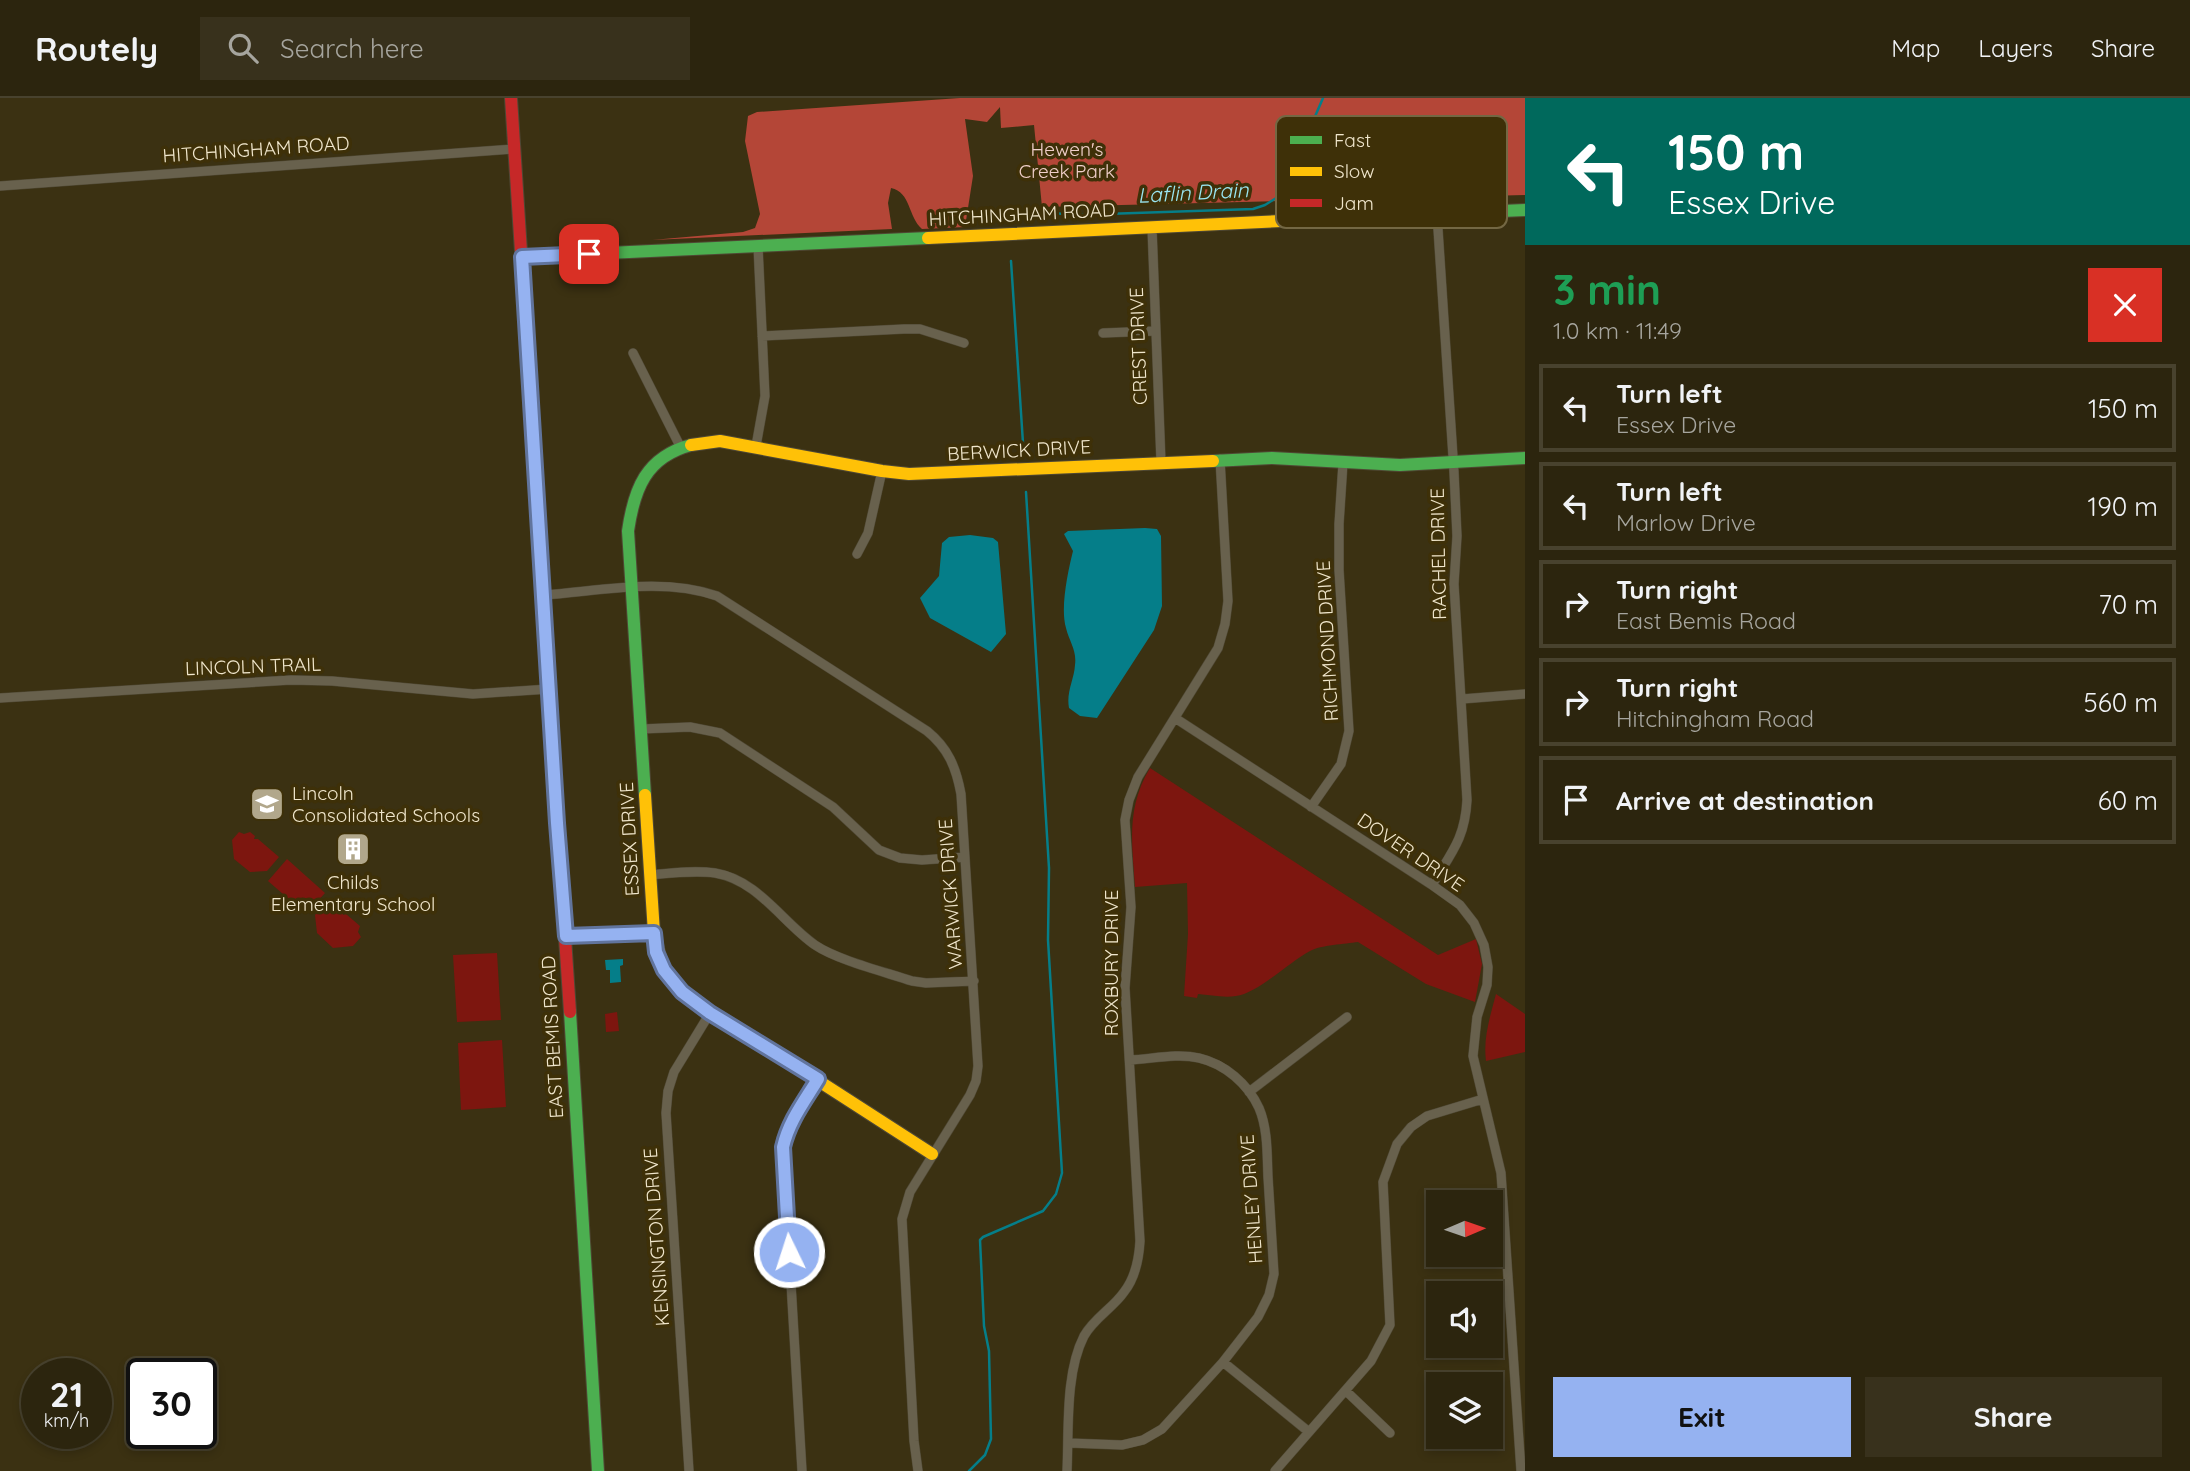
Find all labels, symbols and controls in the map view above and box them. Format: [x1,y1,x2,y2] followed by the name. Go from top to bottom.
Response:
[200,17,690,80] search box
[35,28,158,69] text: Routely
[224,29,262,67] icon: search
[280,32,424,65] text: Search here
[1891,33,1940,63] text: Map
[1978,33,2053,63] text: Layers
[2091,33,2155,63] text: Share
[1276,116,1507,228] legend
[1668,121,1804,182] text: 150 m
[1553,126,1644,217] icon: left
[1334,128,1371,152] text: Fast
[162,130,350,168] street label: HITCHINGHAM ROAD
[1019,137,1115,183] park label: Hewen's Creek Park
[1334,159,1375,183] text: Slow
[1137,176,1250,208] water label: Laflin Drain
[1668,182,1835,222] text: Essex Drive
[1334,191,1374,215] text: Jam
[928,197,1116,231] street label: HITCHINGHAM ROAD
[559,224,619,284] pin
[570,235,608,273] icon: arrive
[1553,263,1661,316] text: 3 min
[2088,268,2162,342] button: close
[1124,287,1152,405] street label: CREST DRIVE
[1553,316,1682,345] text: 1.0 km · 11:49
[1616,377,1723,410] text: Turn left
[1557,389,1595,427] icon: left
[2088,392,2158,425] text: 150 m
[1616,410,1736,439] text: Essex Drive
[946,434,1092,466] street label: BERWICK DRIVE
[1616,475,1723,508] text: Turn left
[1557,487,1595,525] icon: left
[1425,488,1451,620] street label: RACHEL DRIVE
[2088,490,2158,523] text: 190 m
[1616,508,1756,537] text: Marlow Drive
[1311,560,1343,722] street label: RICHMOND DRIVE
[1616,573,1738,606] text: Turn right
[1557,585,1595,623] icon: right
[2098,588,2158,621] text: 70 m
[1616,606,1796,635] text: East Bemis Road
[185,652,321,680] street label: LINCOLN TRAIL
[1616,671,1738,704] text: Turn right
[1557,683,1595,721] icon: right
[2084,686,2158,719] text: 560 m
[1616,704,1814,733] text: Hitchingham Road
[292,781,480,827] place label: Lincoln Consolidated Schools
[614,781,644,897] street label: ESSEX DRIVE
[1557,781,1595,819] icon: arrive
[1616,784,1874,817] text: Arrive at destination
[2098,784,2158,817] text: 60 m
[248,785,286,823] school or university icon: Lincoln Consolidated Schools
[1353,807,1469,897] street label: DOVER DRIVE
[933,818,967,970] street label: WARWICK DRIVE
[334,830,372,868] building icon: Childs Elementary School
[271,870,435,916] place label: Childs Elementary School
[1099,890,1123,1036] street label: ROXBURY DRIVE
[536,955,568,1119] street label: EAST BEMIS ROAD
[1235,1134,1267,1264] street label: HENLEY DRIVE
[638,1147,674,1327] street label: KENSINGTON DRIVE
[1426,1190,1503,1267] north arrow
[1426,1190,1503,1449] map controls
[752,1215,826,1289] position arrow
[1426,1281,1503,1358] button: sound
[126,1358,217,1449] speed limit sign: 30
[50,1372,83,1416] text: 21
[1426,1372,1503,1449] button: layers
[1553,1377,1851,1457] button: Exit
[1865,1377,2162,1457] button: Share
[44,1409,89,1432] text: km/h

